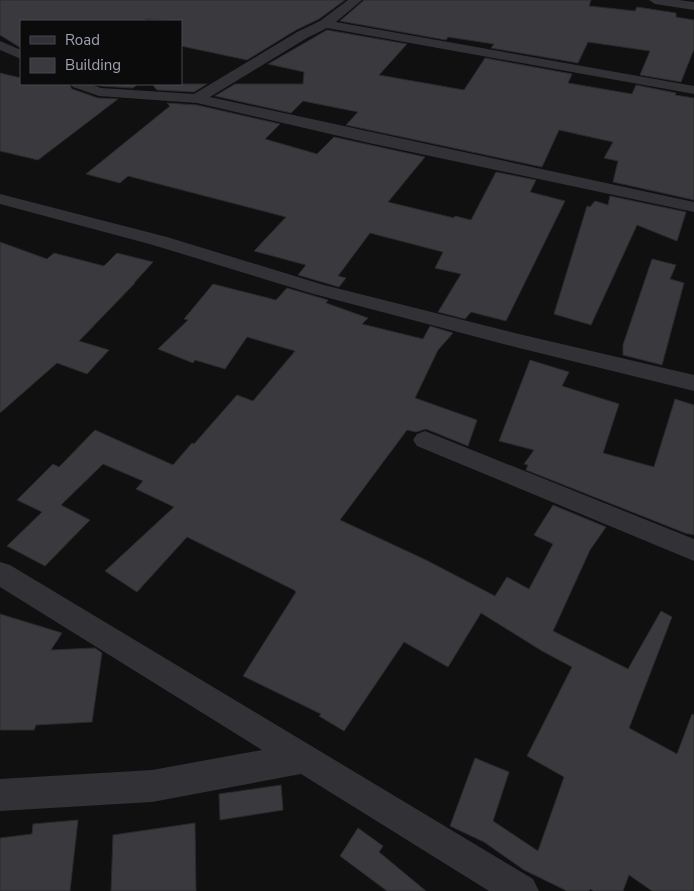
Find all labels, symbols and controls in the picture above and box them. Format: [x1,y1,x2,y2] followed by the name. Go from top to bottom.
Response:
[20,20,182,85] legend
[65,30,100,50] text: Road
[65,55,121,75] text: Building

